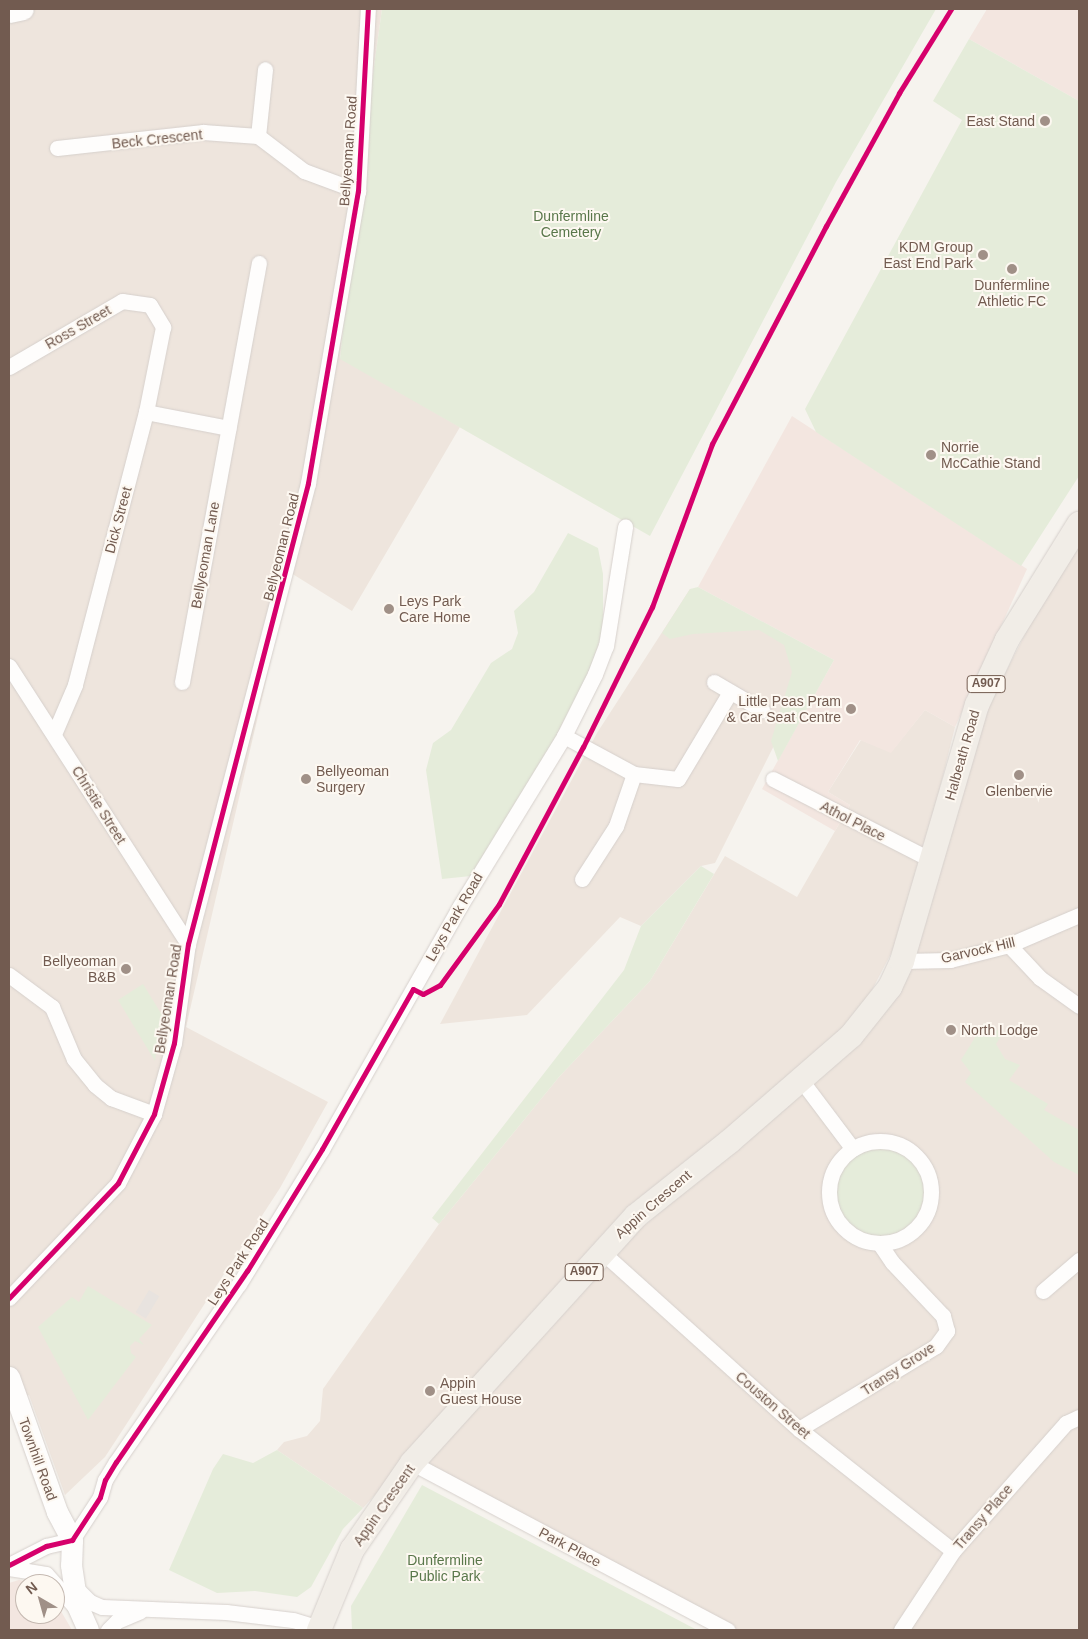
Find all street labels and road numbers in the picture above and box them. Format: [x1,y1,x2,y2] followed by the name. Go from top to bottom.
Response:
[336,95,360,207] street label: Bellyeoman Road
[111,126,203,152] street label: Beck Crescent
[42,301,114,353] street label: Ross Street
[101,485,135,555] street label: Dick Street
[259,491,303,603] street label: Bellyeoman Road
[187,500,223,610] street label: Bellyeoman Lane
[966,674,1006,694] road number: A907
[941,708,983,802] street label: Halbeath Road
[68,763,130,847] street label: Christie Street
[818,797,888,845] street label: Athol Place
[422,870,486,964] street label: Leys Park Road
[939,933,1017,967] street label: Garvock Hill
[151,943,185,1055] street label: Bellyeoman Road
[611,1166,695,1242] street label: Appin Crescent
[204,1216,272,1308] street label: Leys Park Road
[564,1262,604,1282] road number: A907
[858,1339,938,1399] street label: Transy Grove
[732,1368,814,1442] street label: Couston Street
[15,1415,61,1503] street label: Townhill Road
[350,1461,418,1549] street label: Appin Crescent
[950,1481,1016,1553] street label: Transy Place
[536,1524,604,1570] street label: Park Place

